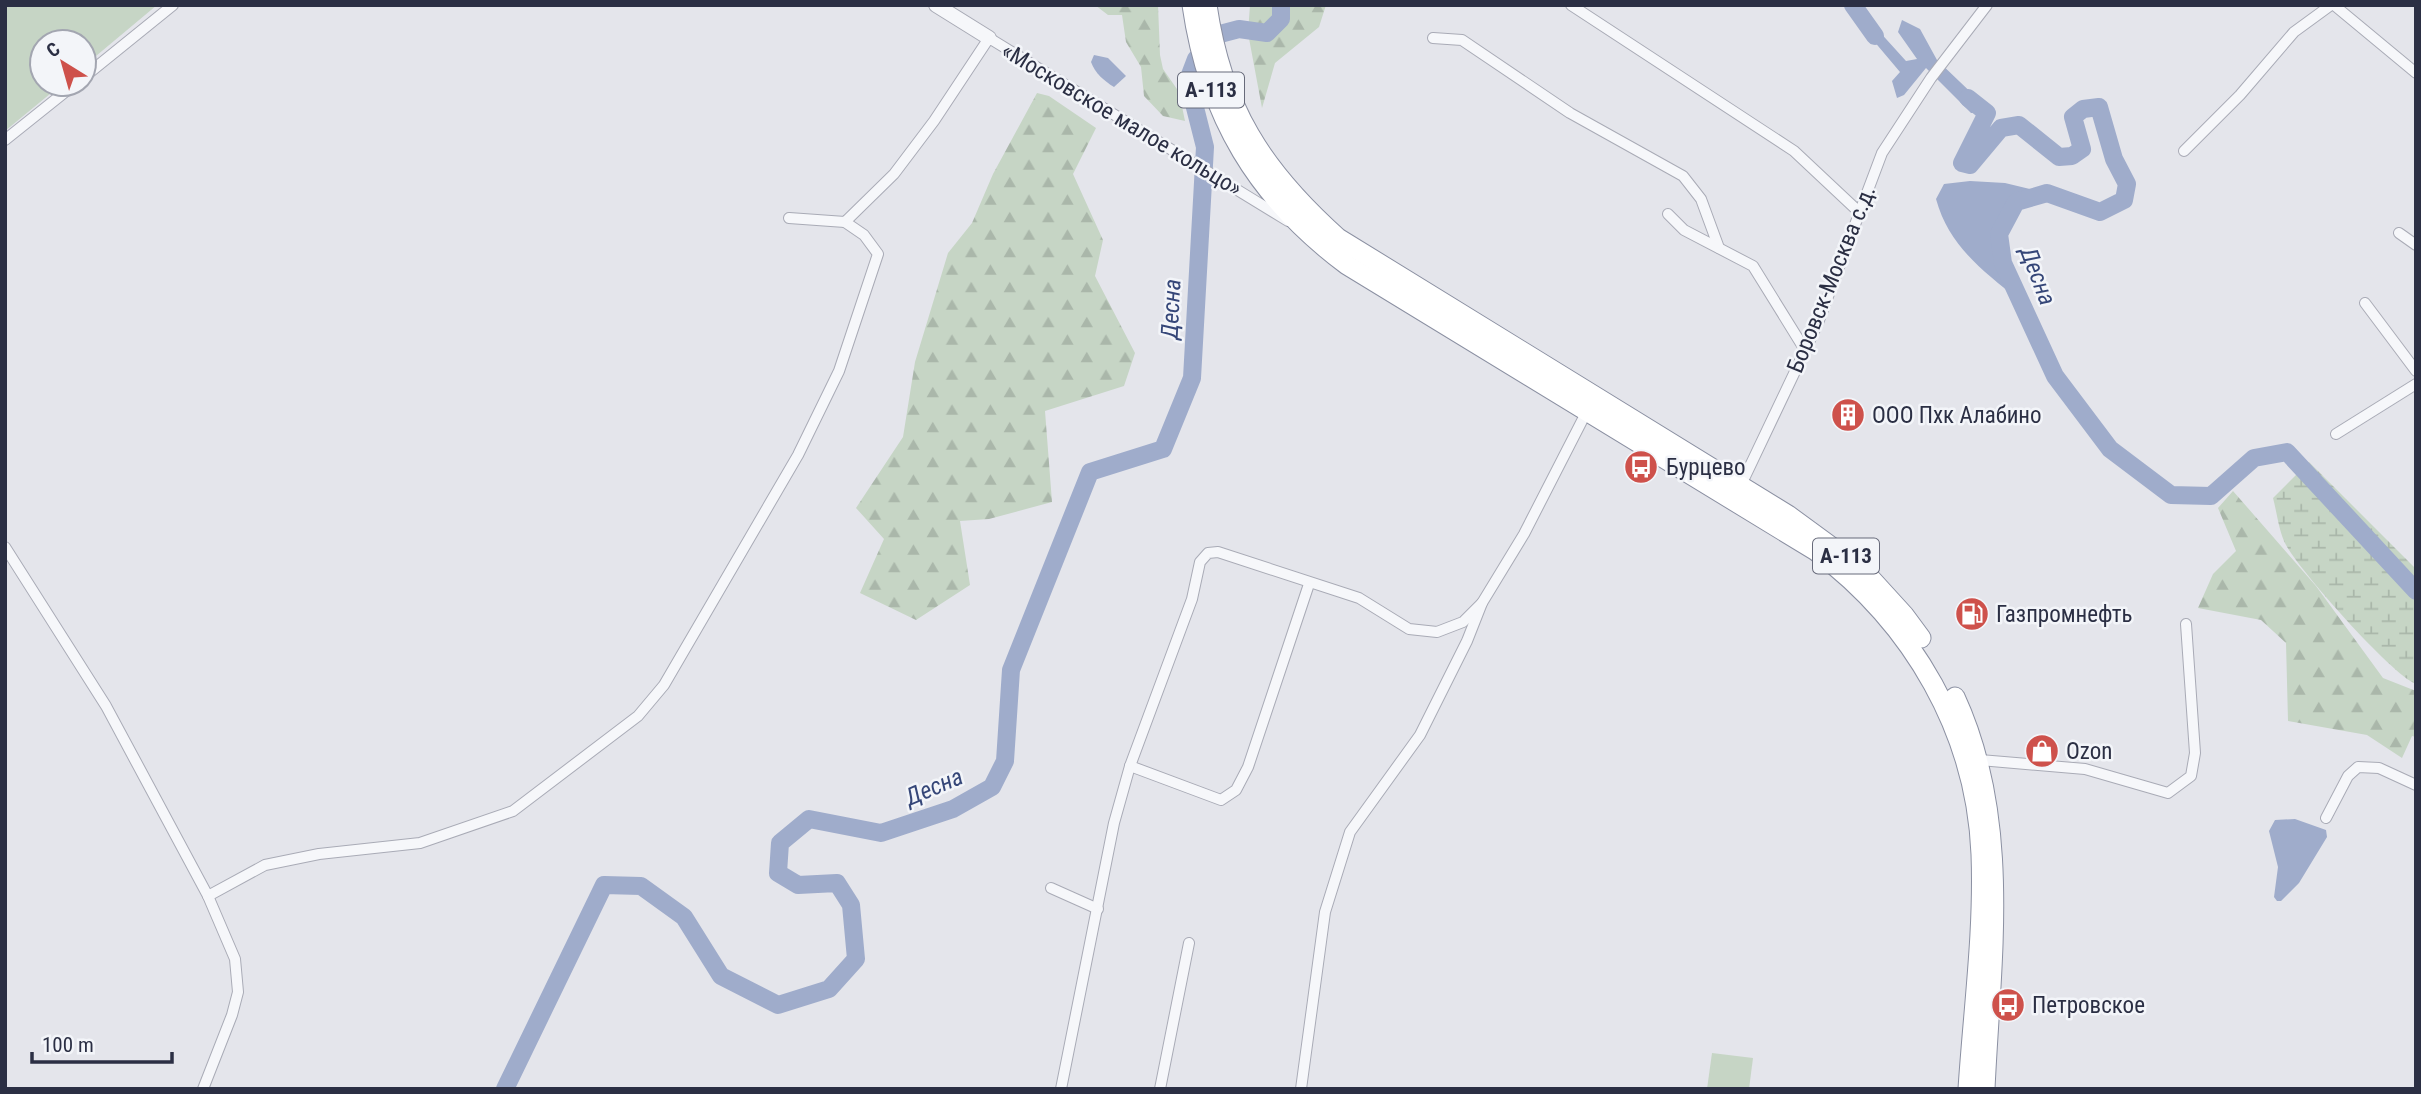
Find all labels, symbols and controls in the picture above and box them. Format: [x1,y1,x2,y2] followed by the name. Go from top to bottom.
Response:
[28,28,98,98] north arrow
[42,37,64,62] text: С
[997,37,1247,202] street label: «Московское малое кольцо»
[1178,72,1244,108] road number: А-113
[1782,182,1881,377] street label: Боровск-Москва с.д.
[2013,241,2062,309] water label: Десна
[1155,278,1187,342] water label: Десна
[1829,396,1867,434] building icon: ООО Пхк Алабино
[1872,402,2042,429] place label: ООО Пхк Алабино
[1622,448,1660,486] bus stop icon: Бурцево
[1666,454,1746,481] place label: Бурцево
[1813,538,1879,574] road number: А-113
[1953,595,1991,633] fuel station icon: Газпромнефть
[1996,601,2132,628] place label: Газпромнефть
[2023,732,2061,770] shop icon: Ozon
[2066,738,2112,765] place label: Ozon
[899,762,967,812] water label: Десна
[1989,986,2027,1024] bus stop icon: Петровское
[2032,992,2145,1019] place label: Петровское
[32,1020,172,1064] scale bar
[42,1033,94,1057] text: 100 m

